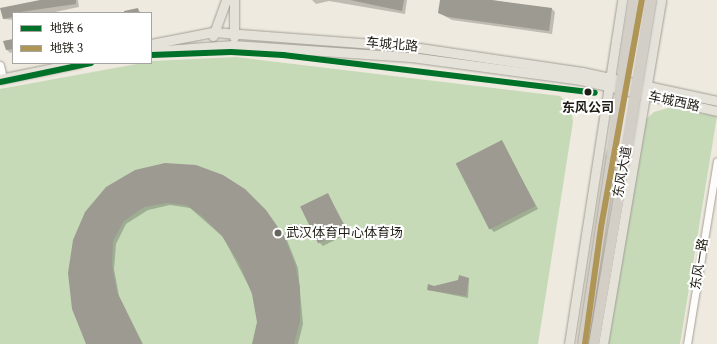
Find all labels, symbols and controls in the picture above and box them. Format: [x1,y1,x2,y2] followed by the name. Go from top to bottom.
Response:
[12,12,152,64] legend
[50,19,83,38] text: 地铁 6
[365,35,419,55] street label: 车城北路
[50,39,83,58] text: 地铁 3
[581,85,595,99] marker: 东风公司
[647,89,701,115] street label: 车城西路
[562,100,614,116] place label: 东风公司
[611,145,635,199] street label: 东风大道
[286,225,403,241] place label: 武汉体育中心体育场
[273,228,283,238] marker: 武汉体育中心体育场
[688,237,712,291] street label: 东风一路

